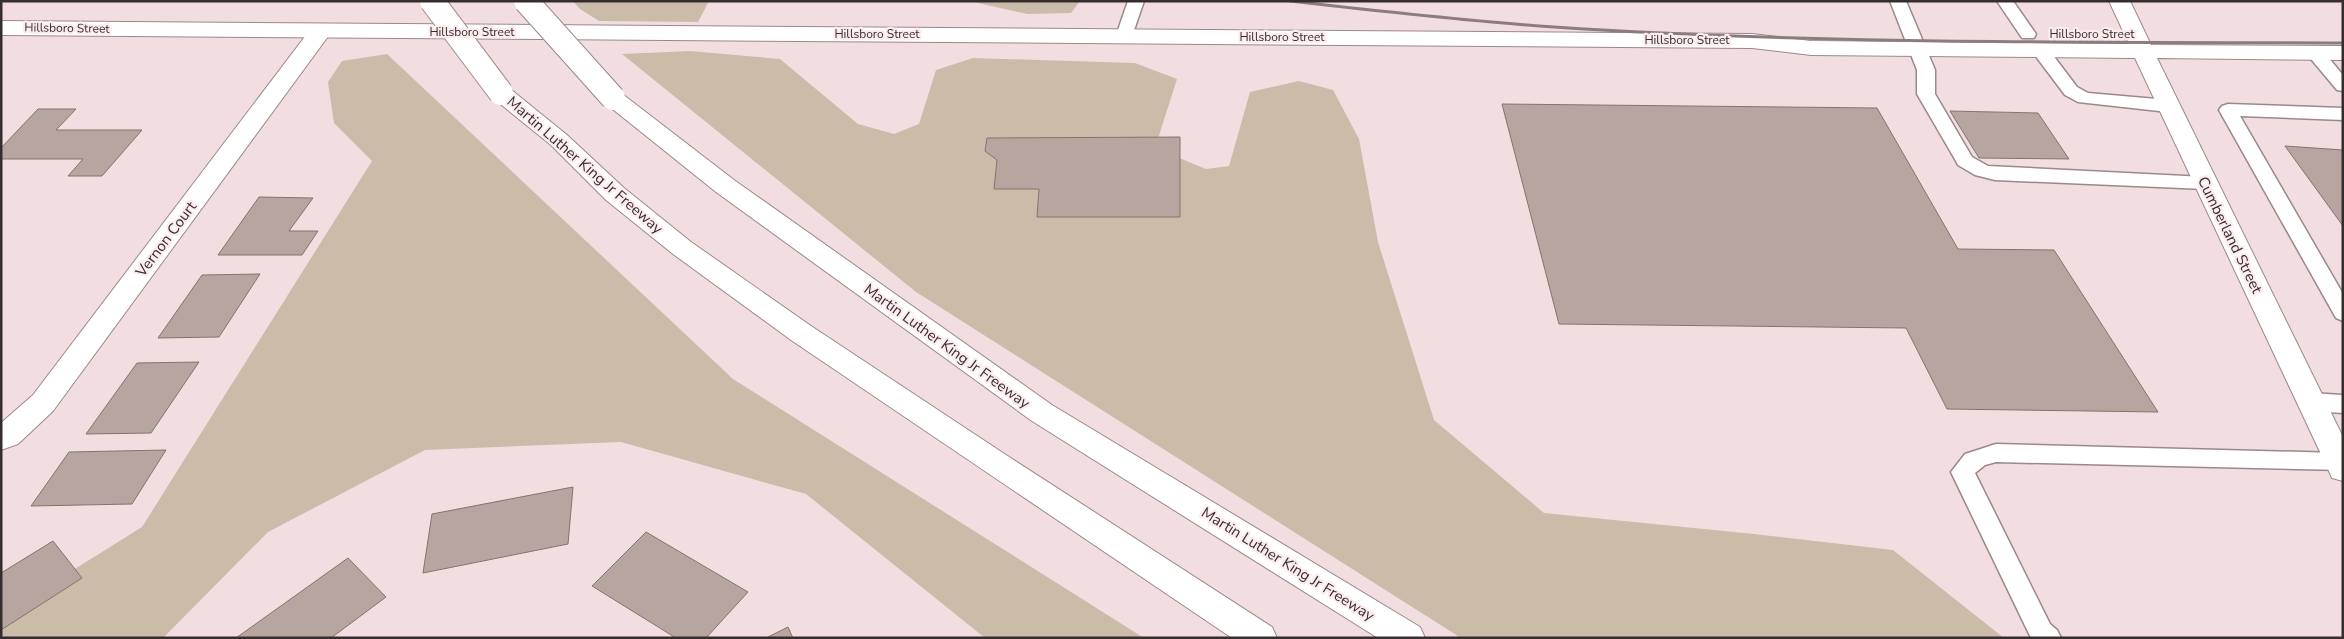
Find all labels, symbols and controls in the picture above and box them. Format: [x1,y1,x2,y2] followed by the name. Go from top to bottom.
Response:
[24,19,110,37] street label: Hillsboro Street
[429,24,515,40] street label: Hillsboro Street
[834,26,920,42] street label: Hillsboro Street
[2049,26,2135,42] street label: Hillsboro Street
[1239,29,1325,45] street label: Hillsboro Street
[1644,32,1730,48] street label: Hillsboro Street
[503,92,667,238] street label: Martin Luther King Jr Freeway
[2193,173,2267,297] street label: Cumberland Street
[131,197,201,282] street label: Vernon Court
[860,279,1034,413] street label: Martin Luther King Jr Freeway
[1198,502,1379,626] street label: Martin Luther King Jr Freeway

